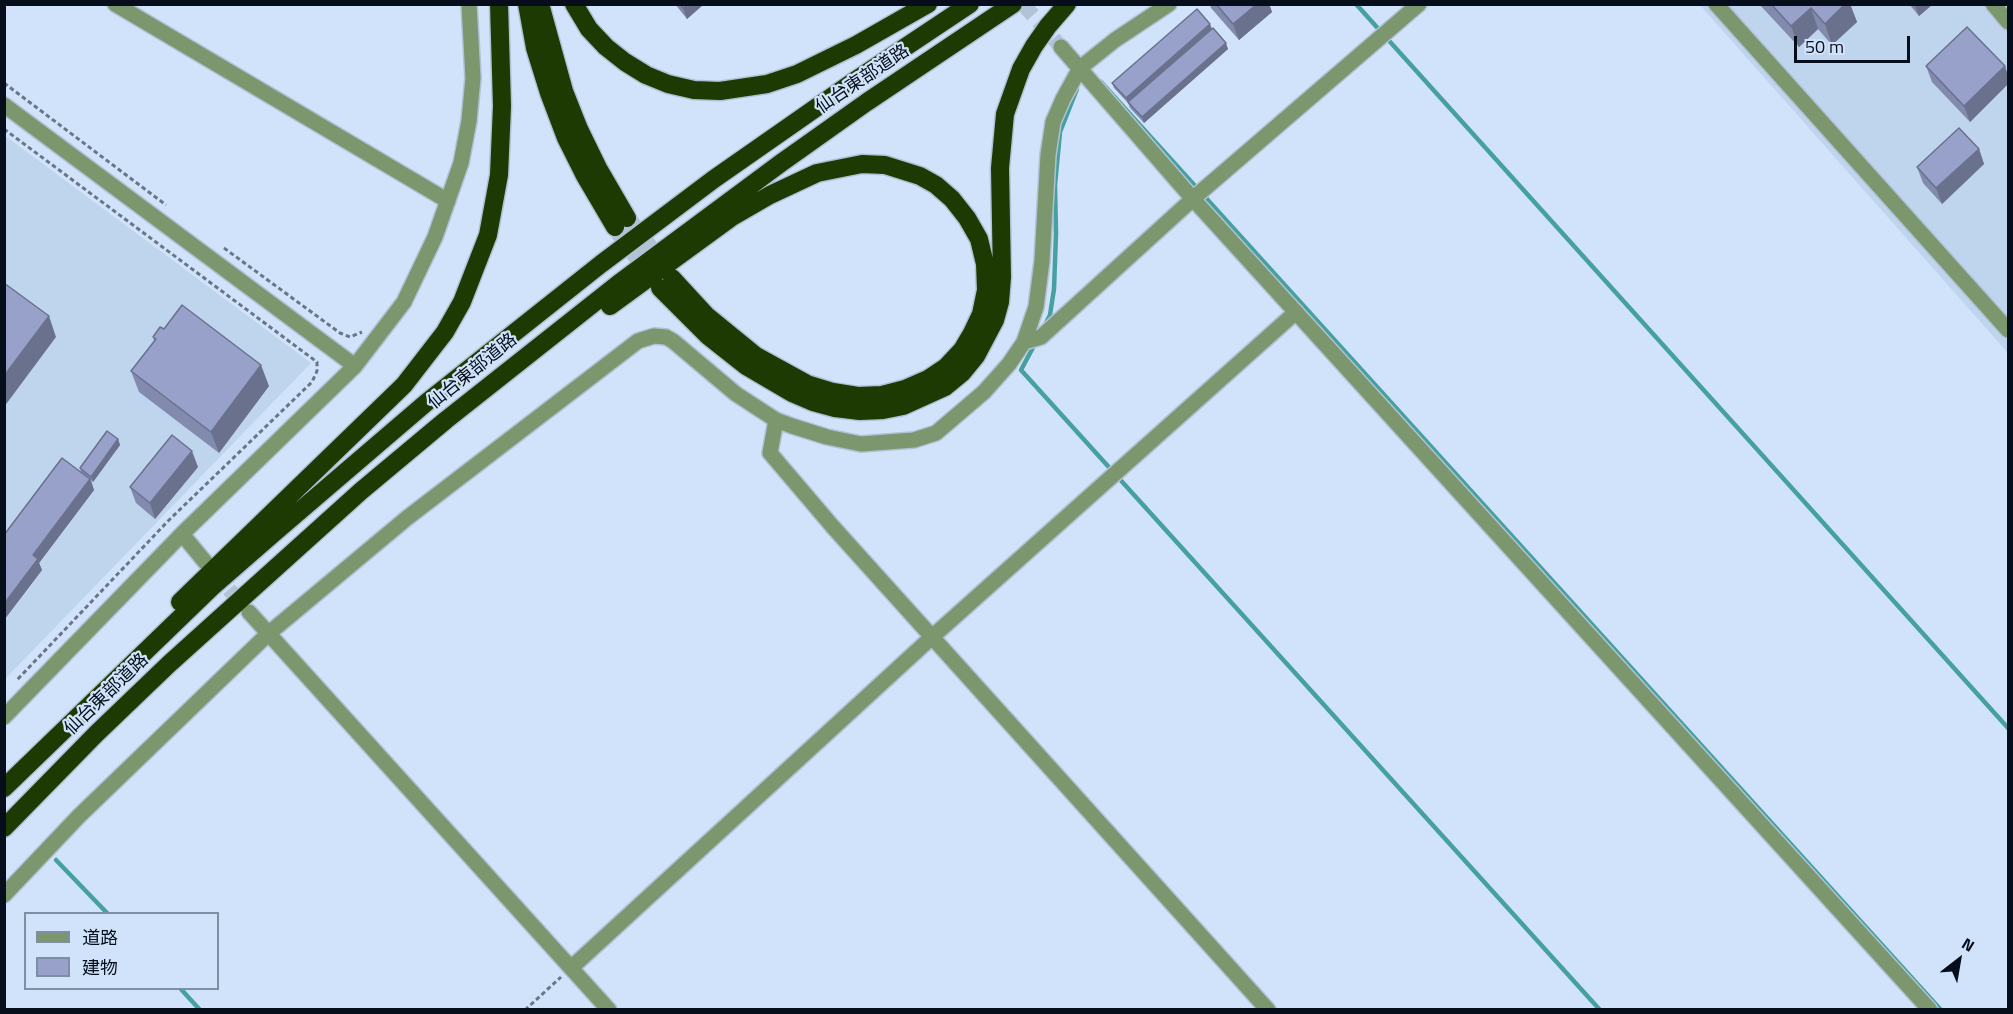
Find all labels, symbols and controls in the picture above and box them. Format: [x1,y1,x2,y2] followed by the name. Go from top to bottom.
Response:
[1797,24,1912,62] scale bar
[1805,33,1844,60] text: 50 m
[812,41,914,119] street label: 仙台東部道路
[424,330,522,414] street label: 仙台東部道路
[61,650,153,740] street label: 仙台東部道路
[24,912,219,990] legend
[82,924,118,951] text: 道路
[1929,930,1989,990] north arrow
[1957,931,1979,958] text: N
[82,954,118,981] text: 建物

